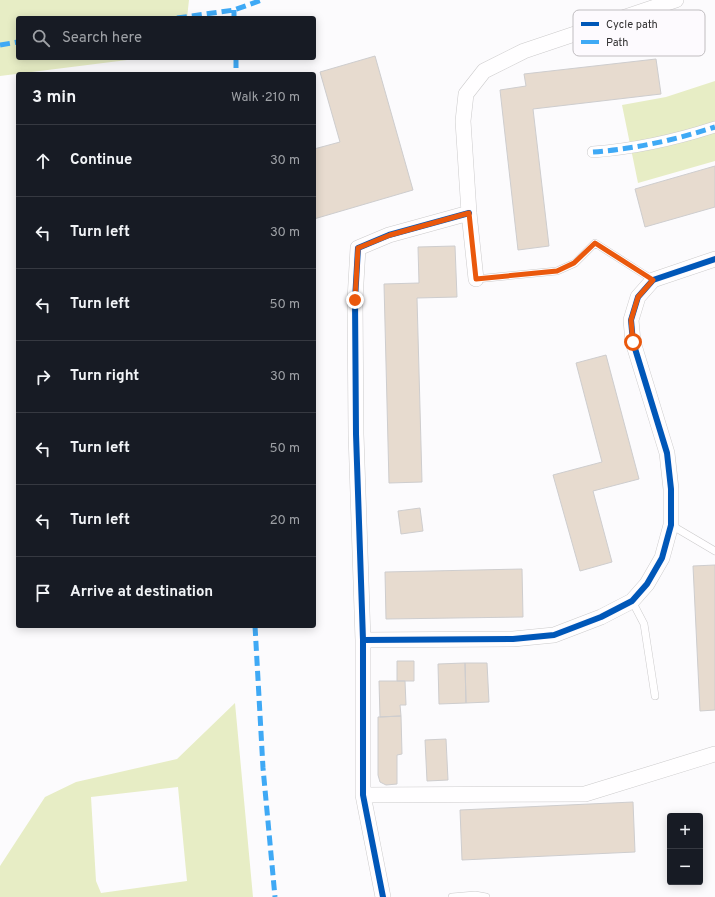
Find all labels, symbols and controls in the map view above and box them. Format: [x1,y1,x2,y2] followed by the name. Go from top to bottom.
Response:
[573,10,705,56] legend
[16,16,316,60] search box
[606,18,658,32] text: Cycle path
[30,27,52,49] icon: search
[62,29,142,48] text: Search here
[606,36,628,50] text: Path
[32,87,76,109] text: 3 min
[231,90,300,106] text: Walk · 210 m
[32,150,54,172] icon: ahead
[70,151,132,170] text: Continue
[270,153,300,169] text: 30 m
[32,222,54,244] icon: left
[70,223,130,242] text: Turn left
[270,225,300,241] text: 30 m
[346,291,364,309] route end
[32,294,54,316] icon: left
[70,295,130,314] text: Turn left
[270,297,300,313] text: 50 m
[624,333,642,351] route start
[32,366,54,388] icon: right
[70,367,139,386] text: Turn right
[270,369,300,385] text: 30 m
[32,438,54,460] icon: left
[70,439,130,458] text: Turn left
[270,441,300,457] text: 50 m
[32,510,54,532] icon: left
[70,511,130,530] text: Turn left
[270,513,300,529] text: 20 m
[32,582,54,604] icon: arrive
[70,583,213,602] text: Arrive at destination
[667,813,703,885] map controls
[667,813,703,849] button: +
[667,849,703,885] button: −

